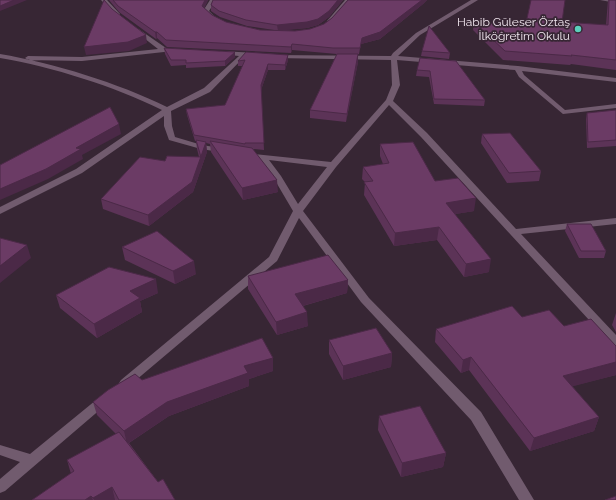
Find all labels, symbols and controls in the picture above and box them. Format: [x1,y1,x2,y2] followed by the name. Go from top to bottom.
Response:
[457,15,570,43] place label: Habib Güleser Öztaş İlköğretim Okulu
[573,24,583,34] marker: Habib Güleser Öztaş İlköğretim Okulu

